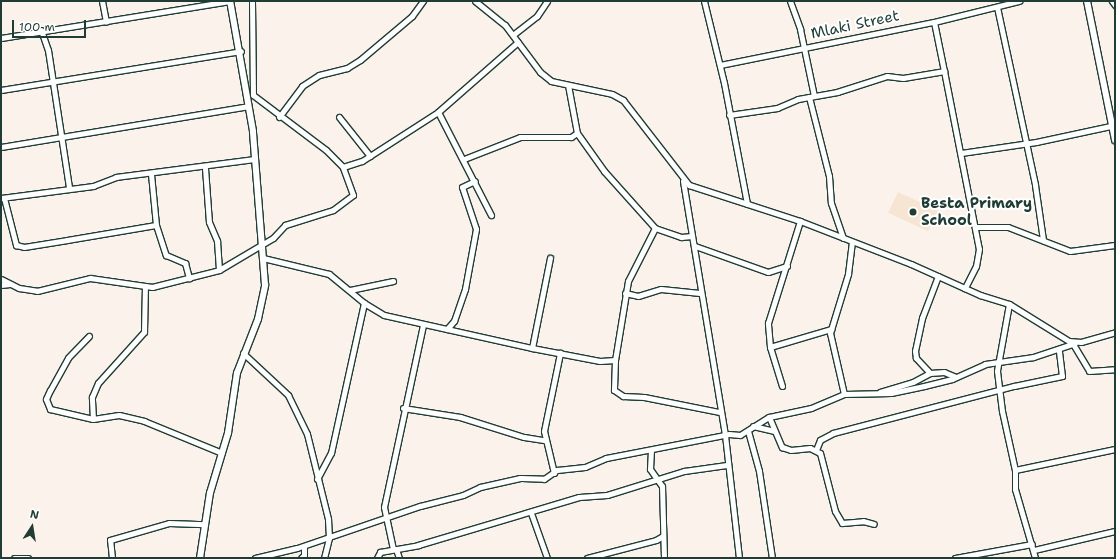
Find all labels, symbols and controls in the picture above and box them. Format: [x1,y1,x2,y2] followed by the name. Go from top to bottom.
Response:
[809,7,901,43] street label: Mlaki Street
[14,12,88,38] scale bar
[19,19,55,35] text: 100 m
[921,194,1032,229] place label: Besta Primary School
[908,207,918,217] marker: Besta Primary School
[12,507,52,547] north arrow
[29,507,40,523] text: N

